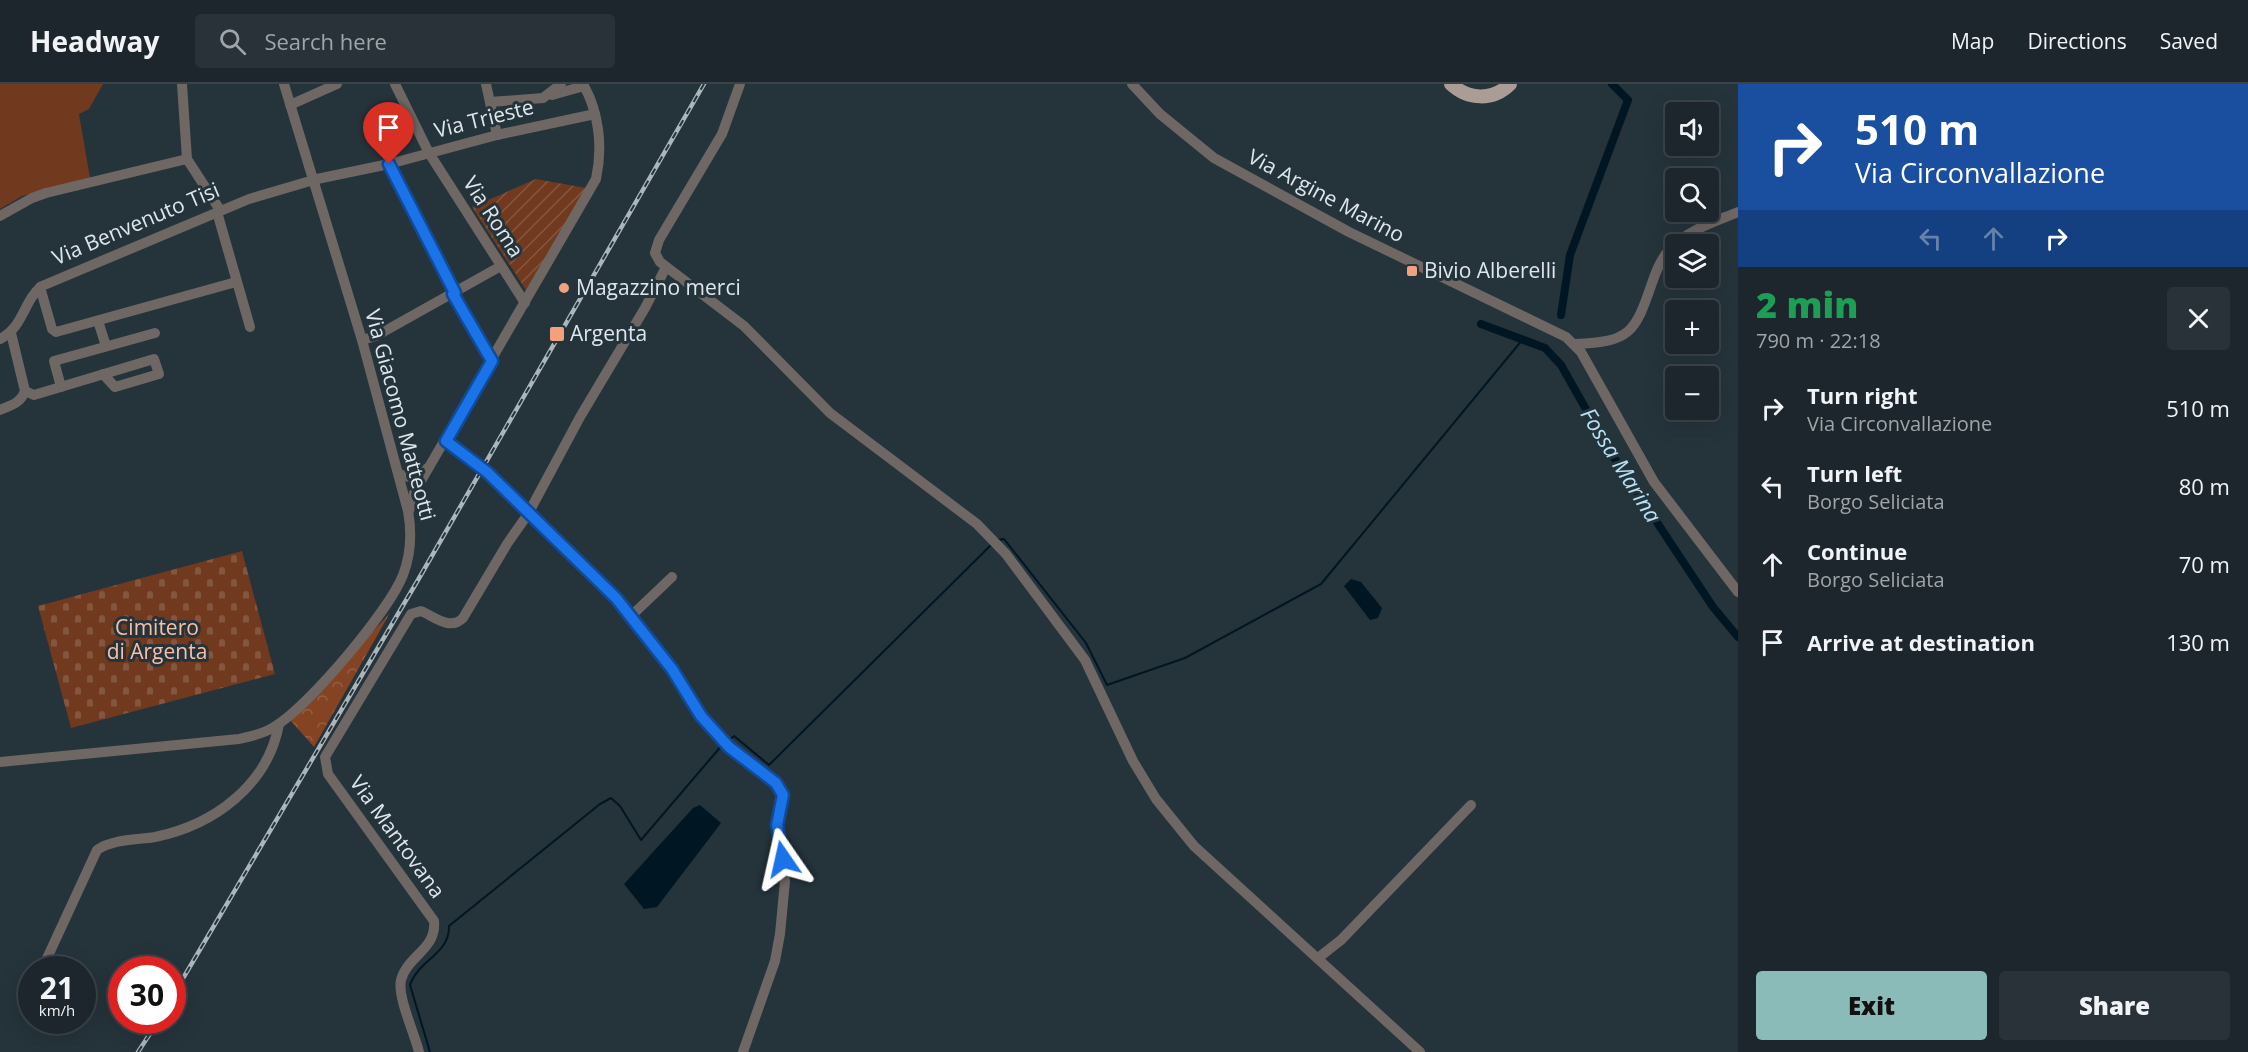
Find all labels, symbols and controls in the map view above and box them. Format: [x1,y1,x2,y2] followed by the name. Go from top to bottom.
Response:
[195,14,615,68] search box
[30,22,159,60] text: Headway
[216,25,249,58] icon: search
[264,26,387,56] text: Search here
[1951,27,1994,55] text: Map
[2027,27,2127,55] text: Directions
[2160,27,2218,55] text: Saved
[431,92,536,144] street label: Via Trieste
[1855,100,1979,157] text: 510 m
[363,102,414,164] pin
[1665,102,1719,420] map controls
[1665,102,1719,156] button: sound
[1756,108,1834,186] icon: right
[372,111,405,144] icon: arrive
[1243,142,1410,248] street label: Via Argine Marino
[1855,154,2105,191] text: Via Circonvallazione
[1665,168,1719,222] button: search
[457,170,531,263] street label: Via Roma
[48,175,223,271] street label: Via Benvenuto Tisi
[1914,222,1947,255] icon: left
[1977,222,2010,255] icon: ahead
[2040,222,2073,255] icon: right
[1665,234,1719,288] button: layers
[1424,256,1556,284] place label: Bivio Alberelli
[1405,264,1419,278] marker: Bivio Alberelli
[576,273,741,301] place label: Magazzino merci
[1756,280,1858,329] text: 2 min
[557,281,571,295] marker: Magazzino merci
[2167,287,2230,350] button: close
[1665,300,1719,354] button: +
[359,306,443,523] street label: Via Giacomo Matteotti
[570,319,647,347] place label: Argenta
[548,325,566,343] marker: Argenta
[1756,327,1881,354] text: 790 m · 22:18
[1665,366,1719,420] button: −
[1807,380,1918,410] text: Turn right
[1756,392,1789,425] icon: right
[2166,393,2230,423] text: 510 m
[1575,401,1669,528] water label: Fossa Marina
[1807,410,1992,437] text: Via Circonvallazione
[1807,458,1902,488] text: Turn left
[1756,470,1789,503] icon: left
[2179,471,2230,501] text: 80 m
[1807,488,1945,515] text: Borgo Seliciata
[1807,536,1907,566] text: Continue
[1756,548,1789,581] icon: ahead
[2179,549,2230,579] text: 70 m
[1807,566,1945,593] text: Borgo Seliciata
[107,613,207,665] park label: Cimitero di Argenta
[1756,626,1789,659] icon: arrive
[1807,627,2035,657] text: Arrive at destination
[2166,627,2230,657] text: 130 m
[344,769,452,903] street label: Via Mantovana
[751,827,815,891] position arrow
[108,956,186,1034] speed limit sign: 30
[40,967,74,1008] text: 21
[1756,971,1987,1040] button: Exit
[1999,971,2230,1040] button: Share
[39,1000,75,1020] text: km/h

